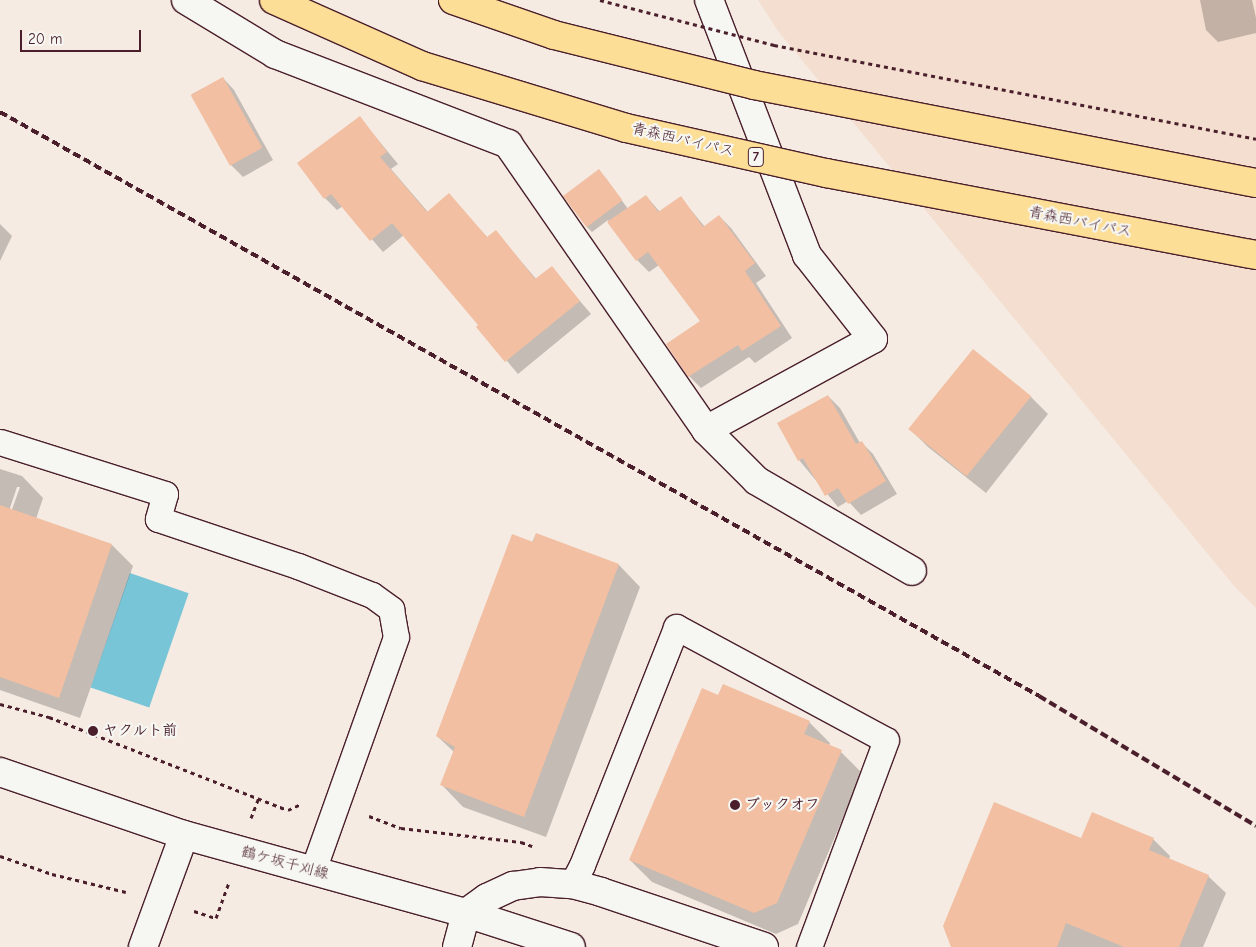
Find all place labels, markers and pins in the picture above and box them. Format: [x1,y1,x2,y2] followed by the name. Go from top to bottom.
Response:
[103,722,178,740] place label: ヤクルト前
[87,725,99,737] marker: ヤクルト前
[745,796,820,814] place label: ブックオフ
[729,799,741,811] marker: ブックオフ

